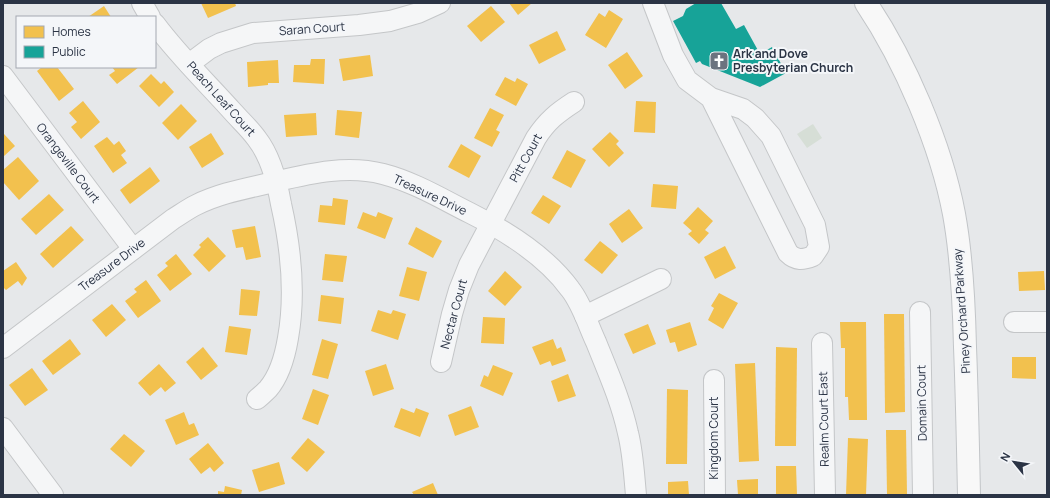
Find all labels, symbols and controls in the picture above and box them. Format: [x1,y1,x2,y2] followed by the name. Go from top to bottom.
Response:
[16,16,156,68] legend
[278,18,346,39] street label: Saran Court
[52,23,91,40] text: Homes
[52,43,86,60] text: Public
[733,45,853,76] place label: Ark and Dove Presbyterian Church
[708,50,730,72] church icon: Ark and Dove Presbyterian Church
[183,58,260,140] street label: Peach Leaf Court
[33,119,104,206] street label: Orangeville Court
[505,130,546,185] street label: Pitt Court
[391,170,470,219] street label: Treasure Drive
[75,234,149,295] street label: Treasure Drive
[949,247,974,374] street label: Piney Orchard Parkway
[436,277,471,351] street label: Nectar Court
[912,365,931,441] street label: Domain Court
[814,371,833,467] street label: Realm Court East
[705,396,722,479] street label: Kingdom Court
[994,442,1034,482] north arrow
[996,449,1013,464] text: N

